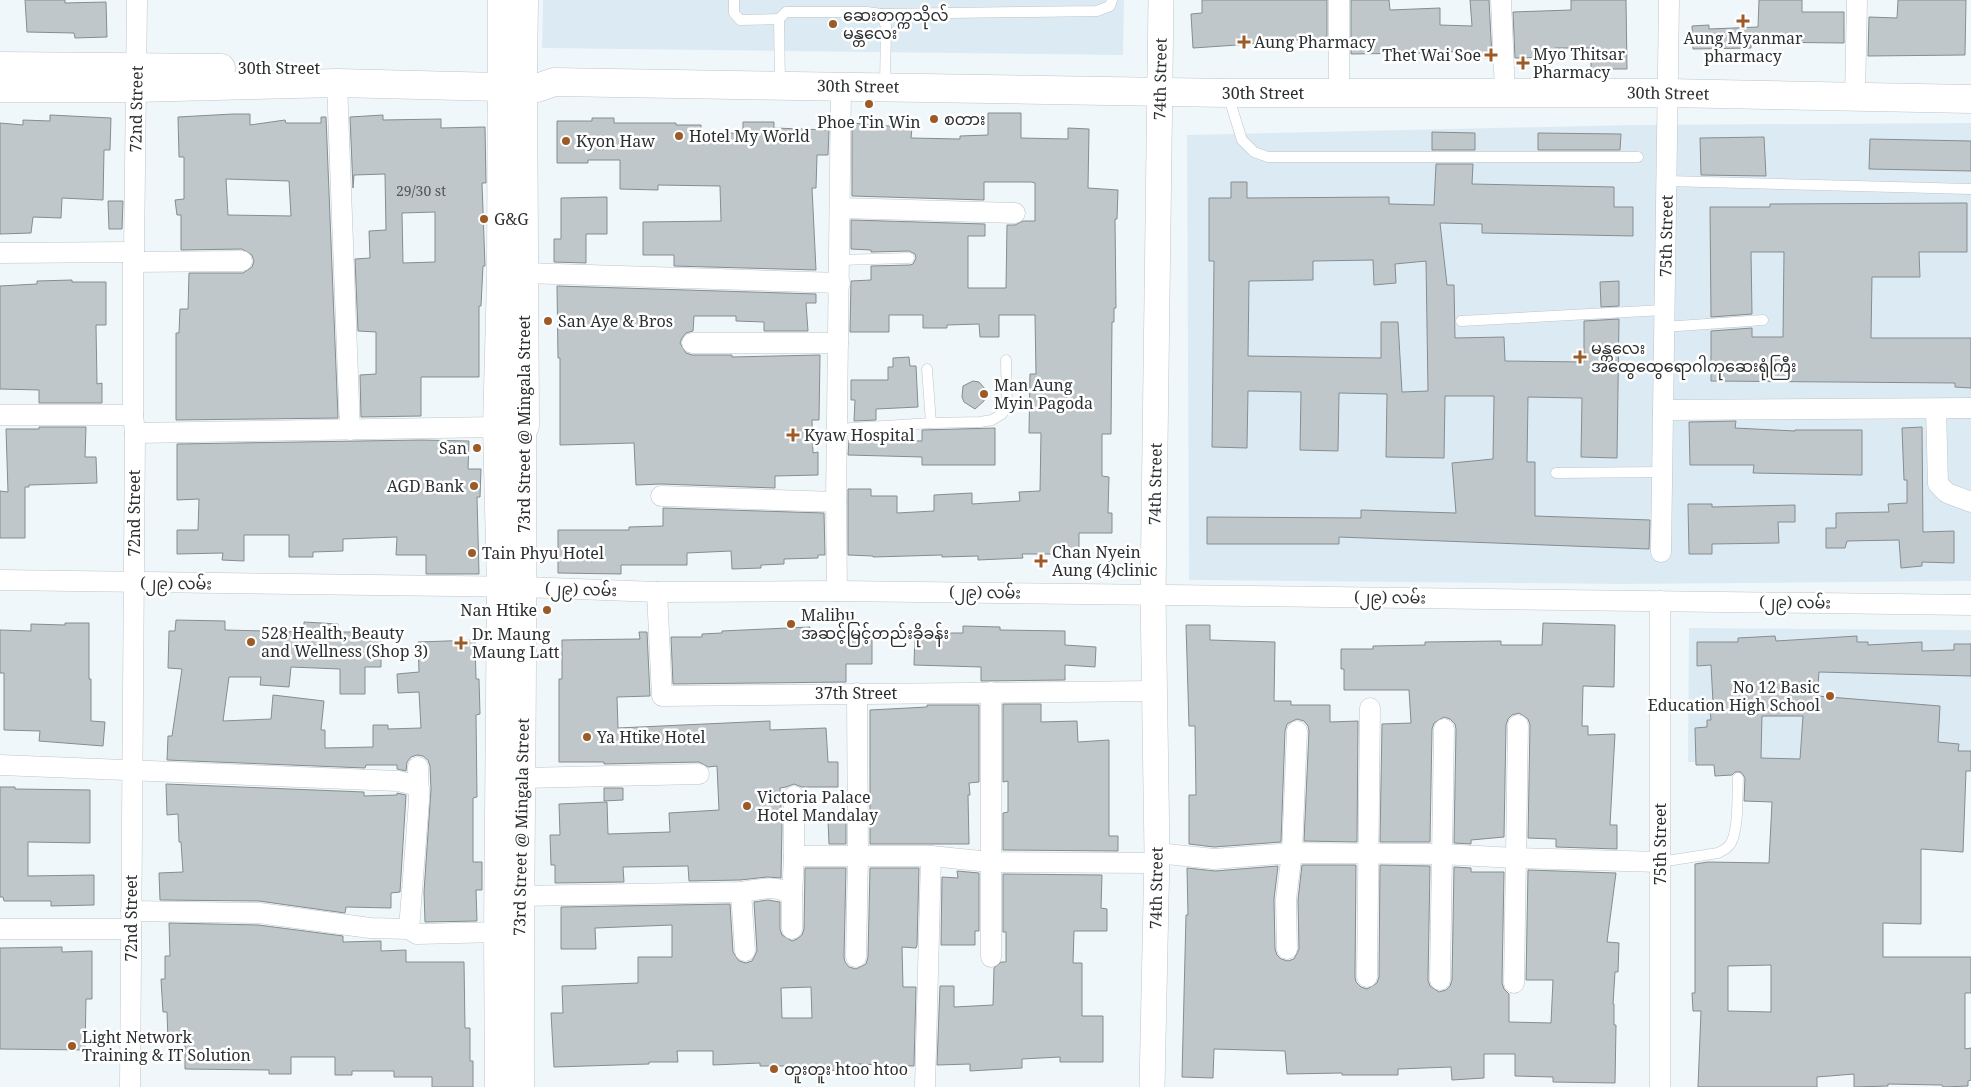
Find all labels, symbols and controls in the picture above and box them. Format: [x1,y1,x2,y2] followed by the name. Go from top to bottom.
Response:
[843,4,948,47] place label: ဆေးတက္ကသိုလ် မန္တလေး
[1737,15,1749,27] marker: Aung Myanmar pharmacy
[827,18,839,30] marker: ဆေးတက္ကသိုလ် မန္တလေး
[1683,27,1803,67] place label: Aung Myanmar pharmacy
[1254,31,1377,53] place label: Aung Pharmacy
[1238,36,1250,48] marker: Aung Pharmacy
[1148,37,1172,120] street label: 74th Street
[1533,43,1625,83] place label: Myo Thitsar Pharmacy
[1382,44,1481,66] place label: Thet Wai Soe
[1485,49,1497,61] marker: Thet Wai Soe
[238,57,321,79] street label: 30th Street
[1517,57,1529,69] marker: Myo Thitsar Pharmacy
[124,65,148,153] street label: 72nd Street
[817,74,900,98] street label: 30th Street
[1627,81,1710,105] street label: 30th Street
[1222,82,1305,104] street label: 30th Street
[863,98,875,110] marker: Phoe Tin Win
[944,108,986,130] place label: စတား
[817,111,921,133] place label: Phoe Tin Win
[928,113,940,125] marker: စတား
[689,125,810,147] place label: Hotel My World
[576,130,655,152] place label: Kyon Haw
[673,130,685,142] marker: Hotel My World
[560,135,572,147] marker: Kyon Haw
[396,181,446,200] house number: 29/30 st
[1654,194,1678,277] street label: 75th Street
[494,208,529,230] place label: G&G
[478,213,490,225] marker: G&G
[558,310,673,332] place label: San Aye & Bros
[513,315,535,533] street label: 73rd Street @ Mingala Street
[542,315,554,327] marker: San Aye & Bros
[1591,337,1797,381] place label: မန္တလေး အထွေထွေရောဂါကုဆေးရုံကြီး
[1573,350,1587,364] marker: မန္တလေး အထွေထွေရောဂါကုဆေးရုံကြီး
[994,374,1093,414] place label: Man Aung Myin Pagoda
[978,388,990,400] marker: Man Aung Myin Pagoda
[804,424,914,446] place label: Kyaw Hospital
[786,428,800,442] marker: Kyaw Hospital
[439,437,467,459] place label: San
[471,442,483,454] marker: San
[1143,442,1167,525] street label: 74th Street
[123,469,145,556] street label: 72nd Street
[387,475,465,497] place label: AGD Bank
[468,480,480,492] marker: AGD Bank
[1052,541,1158,581] place label: Chan Nyein Aung (4)clinic
[482,542,604,564] place label: Tain Phyu Hotel
[466,547,478,559] marker: Tain Phyu Hotel
[1034,554,1048,568] marker: Chan Nyein Aung (4)clinic
[140,571,212,598] street label: (၂၉) လမ်း
[545,577,617,604] street label: (၂၉) လမ်း
[949,580,1021,607] street label: (၂၉) လမ်း
[1354,585,1426,612] street label: (၂၉) လမ်း
[1759,590,1831,617] street label: (၂၉) လမ်း
[460,599,537,621] place label: Nan Htike
[541,604,553,616] marker: Nan Htike
[801,604,949,648] place label: Malibu အဆင့်မြင့်တည်းခိုခန်း
[785,618,797,630] marker: Malibu အဆင့်မြင့်တည်းခိုခန်း
[261,622,428,662] place label: 528 Health, Beauty and Wellness (Shop 3)
[472,623,560,663] place label: Dr. Maung Maung Latt
[245,636,257,648] marker: 528 Health, Beauty and Wellness (Shop 3)
[454,636,468,650] marker: Dr. Maung Maung Latt
[1648,676,1820,716] place label: No 12 Basic Education High School
[815,682,898,704] street label: 37th Street
[1824,690,1836,702] marker: No 12 Basic Education High School
[508,718,534,936] street label: 73rd Street @ Mingala Street
[596,726,706,748] place label: Ya Htike Hotel
[581,731,593,743] marker: Ya Htike Hotel
[757,786,879,826] place label: Victoria Palace Hotel Mandalay
[741,800,753,812] marker: Victoria Palace Hotel Mandalay
[1649,802,1671,885] street label: 75th Street
[1144,846,1168,929] street label: 74th Street
[120,874,142,961] street label: 72nd Street
[82,1026,251,1066] place label: Light Network Training & IT Solution
[66,1040,78,1052] marker: Light Network Training & IT Solution
[784,1058,908,1084] place label: တူးတူး htoo htoo
[768,1063,780,1075] marker: တူးတူး htoo htoo

